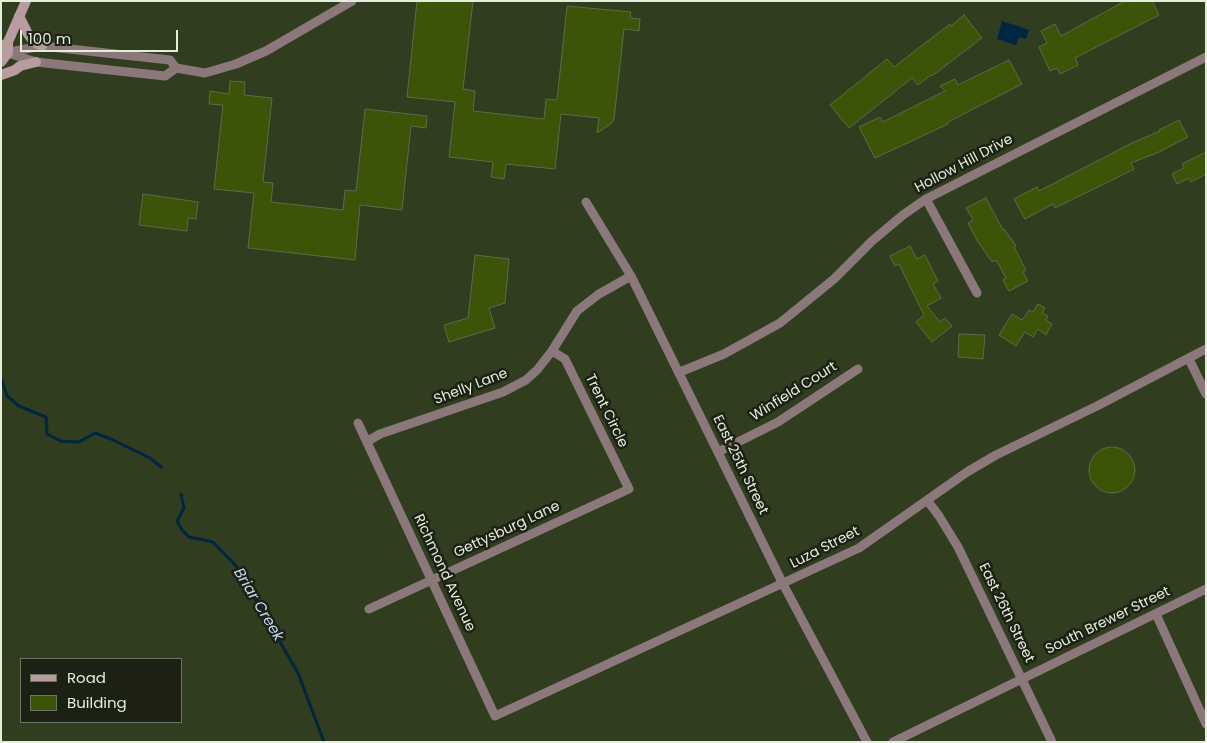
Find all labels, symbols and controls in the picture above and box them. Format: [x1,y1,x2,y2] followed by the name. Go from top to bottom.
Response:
[22,20,180,52] scale bar
[28,28,71,49] text: 100 m
[912,131,1016,197] street label: Hollow Hill Drive
[748,359,840,425] street label: Winfield Court
[432,365,510,409] street label: Shelly Lane
[581,372,631,450] street label: Trent Circle
[709,413,771,517] street label: East 25th Street
[451,498,563,562] street label: Gettysburg Lane
[409,512,479,634] street label: Richmond Avenue
[788,523,862,573] street label: Luza Street
[975,561,1037,665] street label: East 26th Street
[229,565,287,645] water label: Briar Creek
[1043,584,1173,658] street label: South Brewer Street
[20,658,182,723] legend
[67,667,106,688] text: Road
[67,692,127,713] text: Building

